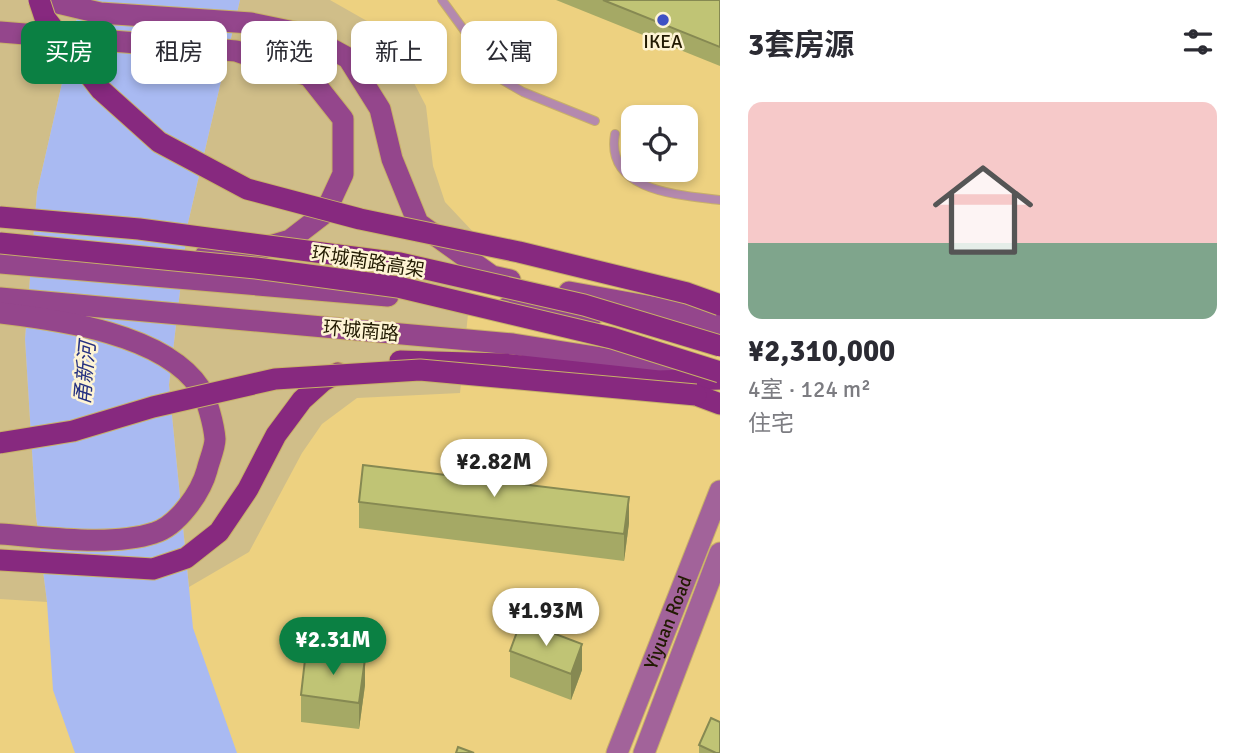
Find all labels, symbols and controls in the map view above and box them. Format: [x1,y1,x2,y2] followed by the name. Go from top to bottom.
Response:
[655,12,671,28] marker: IKEA
[21,21,117,84] chip: 买房
[131,21,227,84] chip: 租房
[241,21,337,84] chip: 筛选
[351,21,447,84] chip: 新上
[461,21,557,84] chip: 公寓
[1179,23,1217,61] icon: filters
[748,27,854,64] text: 3套房源
[643,30,683,54] place label: IKEA
[621,105,698,182] map controls
[621,105,698,182] button: locate
[920,147,1046,273] icon: home
[310,241,426,283] street label: 环城南路高架
[322,316,400,346] street label: 环城南路
[748,333,895,370] text: ¥2,310,000
[69,337,101,406] water label: 甬新河
[748,375,871,404] text: 4室 · 124 m²
[748,409,794,438] text: 住宅
[437,440,551,499] pin: ¥2.82M
[456,447,532,476] text: ¥2.82M
[639,572,697,673] street label: Yiyuan Road
[489,588,603,648] pin: ¥1.93M
[508,596,584,625] text: ¥1.93M
[276,618,390,677] pin: ¥2.31M
[295,625,371,654] text: ¥2.31M

